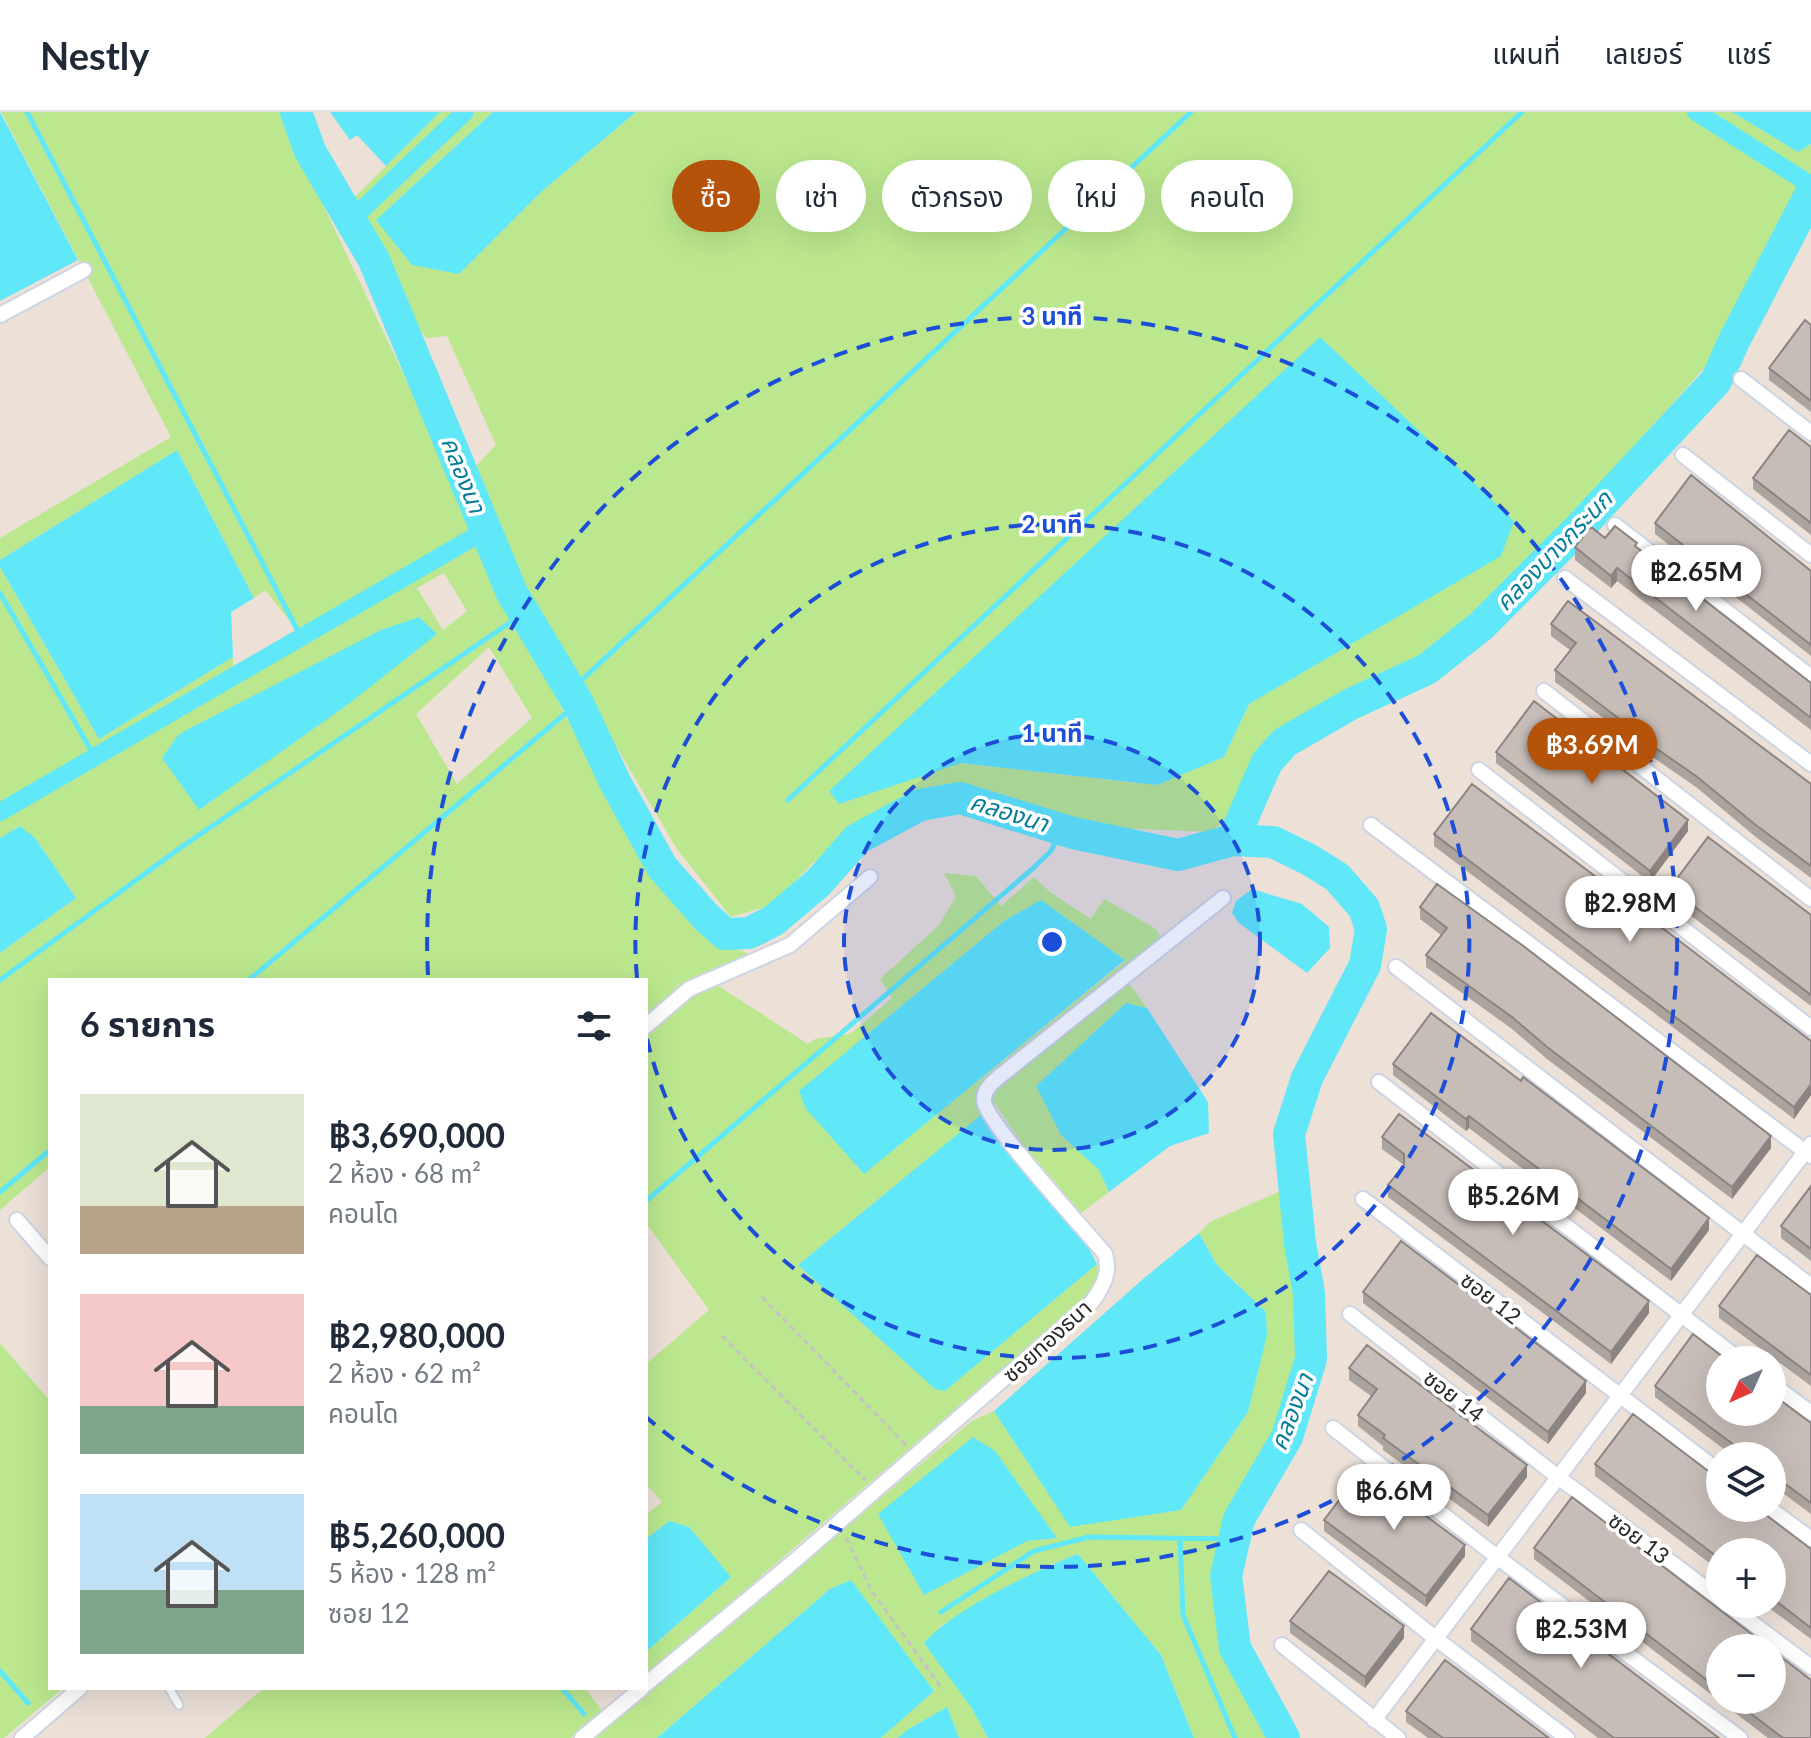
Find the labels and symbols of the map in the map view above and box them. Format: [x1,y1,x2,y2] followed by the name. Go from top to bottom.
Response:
[1021,301,1083,330] text: 3 นาที
[436,432,493,518] water label: คลองนา
[1488,483,1618,616] water label: คลองบางกระนก
[1021,509,1083,538] text: 2 นาที
[1631,545,1761,613] pin: ฿2.65M
[1021,718,1083,747] text: 1 นาที
[1527,718,1657,786] pin: ฿3.69M
[967,786,1053,837] water label: คลองนา
[1565,876,1695,944] pin: ฿2.98M
[1038,928,1066,956] centre of rings
[1448,1169,1578,1237] pin: ฿5.26M
[1456,1266,1527,1330] street label: ซอย 12
[997,1294,1097,1388] street label: ซอยทองธนา
[1706,1346,1786,1426] north arrow
[1419,1364,1490,1428] street label: ซอย 14
[1263,1368,1319,1454] water label: คลองนา
[1338,1464,1450,1532] pin: ฿6.6M
[1604,1506,1675,1569] street label: ซอย 13
[1516,1602,1646,1670] pin: ฿2.53M

